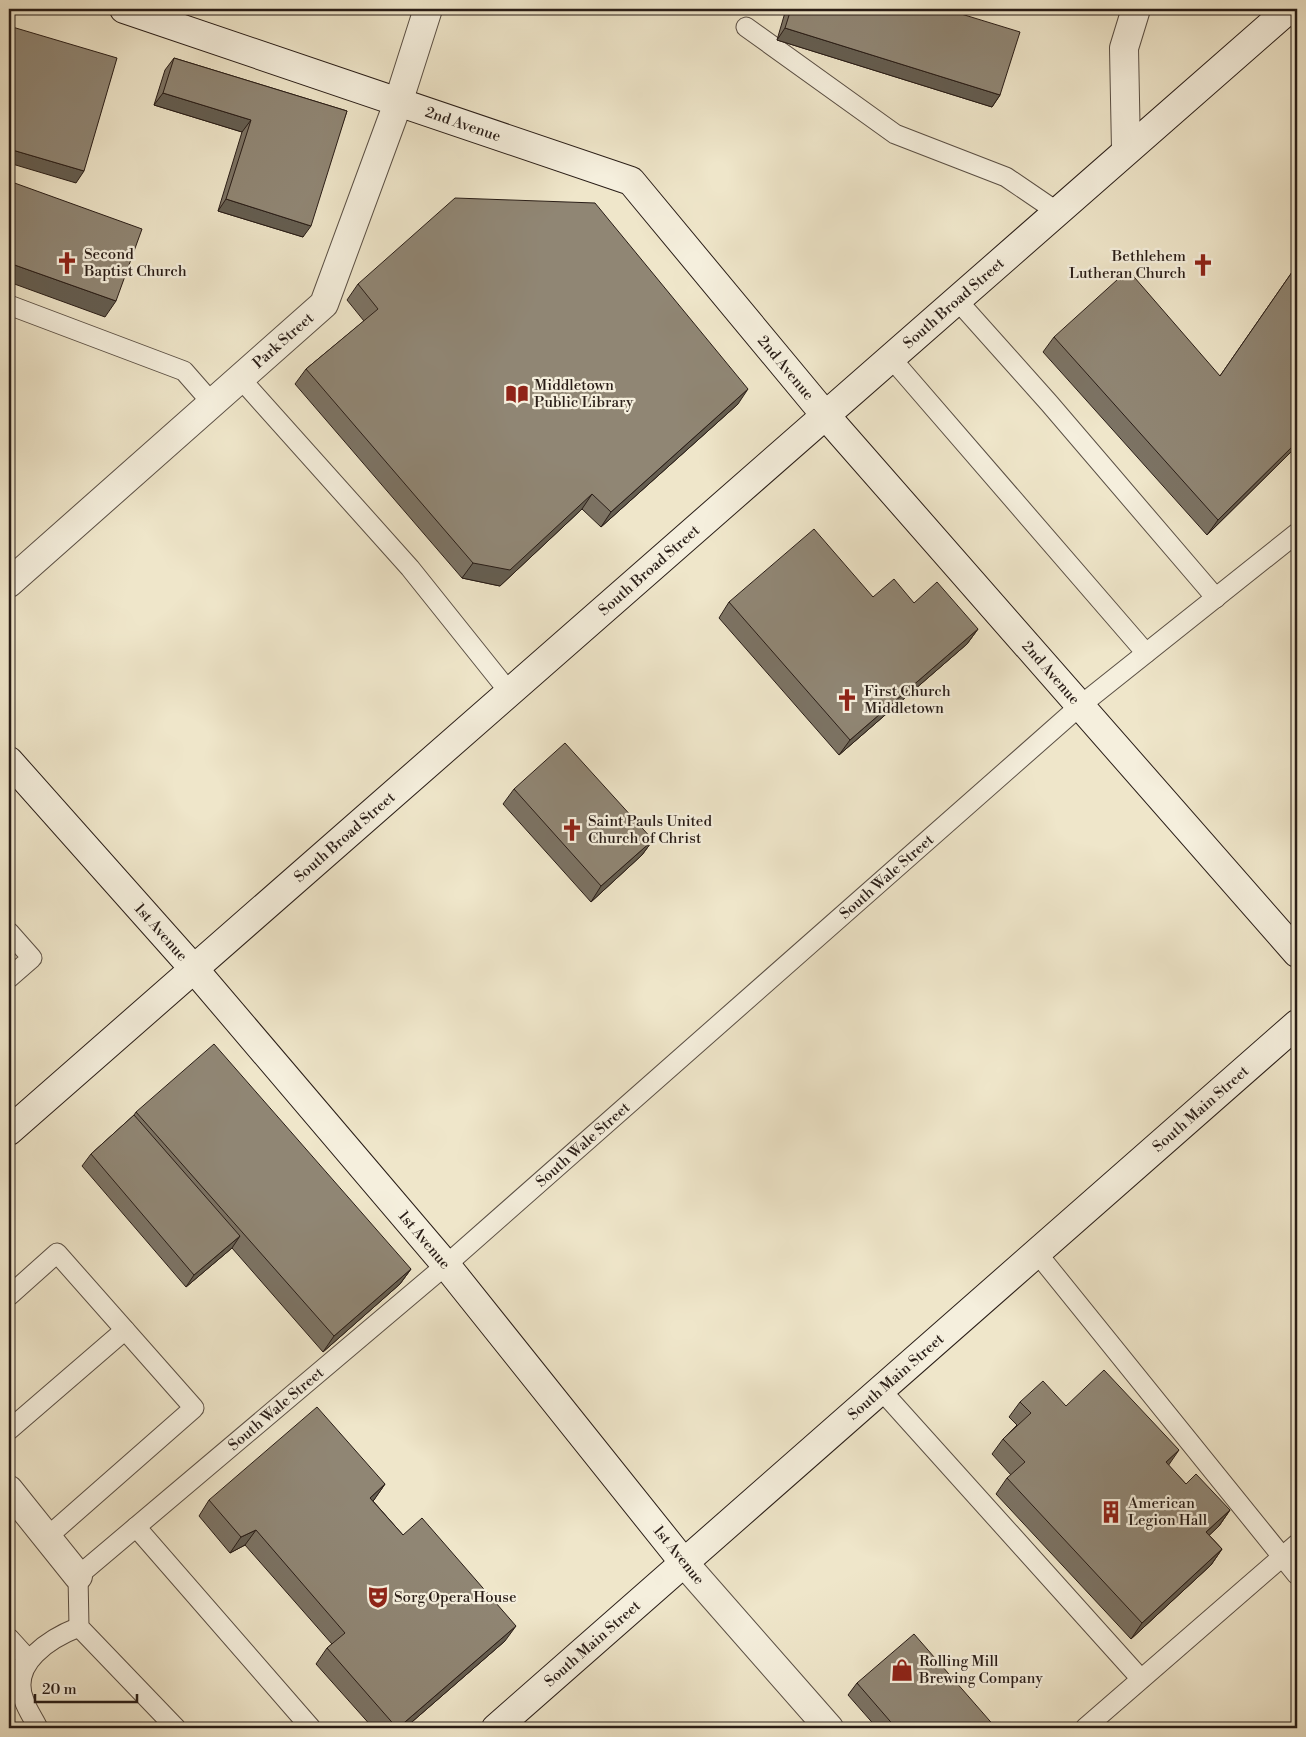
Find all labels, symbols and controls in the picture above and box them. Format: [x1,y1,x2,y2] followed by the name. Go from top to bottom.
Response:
[423,103,503,146] street label: 2nd Avenue
[83,245,187,281] place label: Second Baptist Church
[1069,247,1186,283] place label: Bethlehem Lutheran Church
[54,250,80,276] church icon: Second Baptist Church
[1190,252,1216,278] church icon: Bethlehem Lutheran Church
[899,254,1009,353] street label: South Broad Street
[249,308,318,373] street label: Park Street
[753,332,818,404] street label: 2nd Avenue
[534,376,634,412] place label: Middletown Public Library
[504,381,530,407] library icon: Middletown Public Library
[595,520,704,620] street label: South Broad Street
[1018,637,1084,709] street label: 2nd Avenue
[864,682,951,718] place label: First Church Middletown
[834,687,860,713] church icon: First Church Middletown
[290,787,400,887] street label: South Broad Street
[588,812,712,848] place label: Saint Pauls United Church of Christ
[559,817,585,843] church icon: Saint Pauls United Church of Christ
[836,830,938,924] street label: South Wale Street
[130,900,192,965] street label: 1st Avenue
[1149,1061,1253,1156] street label: South Main Street
[532,1098,634,1191] street label: South Wale Street
[394,1207,454,1273] street label: 1st Avenue
[844,1329,948,1425] street label: South Main Street
[224,1363,328,1455] street label: South Wale Street
[1127,1494,1208,1530] place label: American Legion Hall
[1098,1499,1124,1525] building icon: American Legion Hall
[649,1522,708,1589] street label: 1st Avenue
[365,1584,391,1610] theatre icon: Sorg Opera House
[394,1588,516,1607] place label: Sorg Opera House
[540,1596,645,1691] street label: South Main Street
[918,1652,1043,1688] place label: Rolling Mill Brewing Company
[889,1657,915,1683] shop icon: Rolling Mill Brewing Company
[35,1672,138,1704] scale bar
[42,1680,77,1699] text: 20 m

